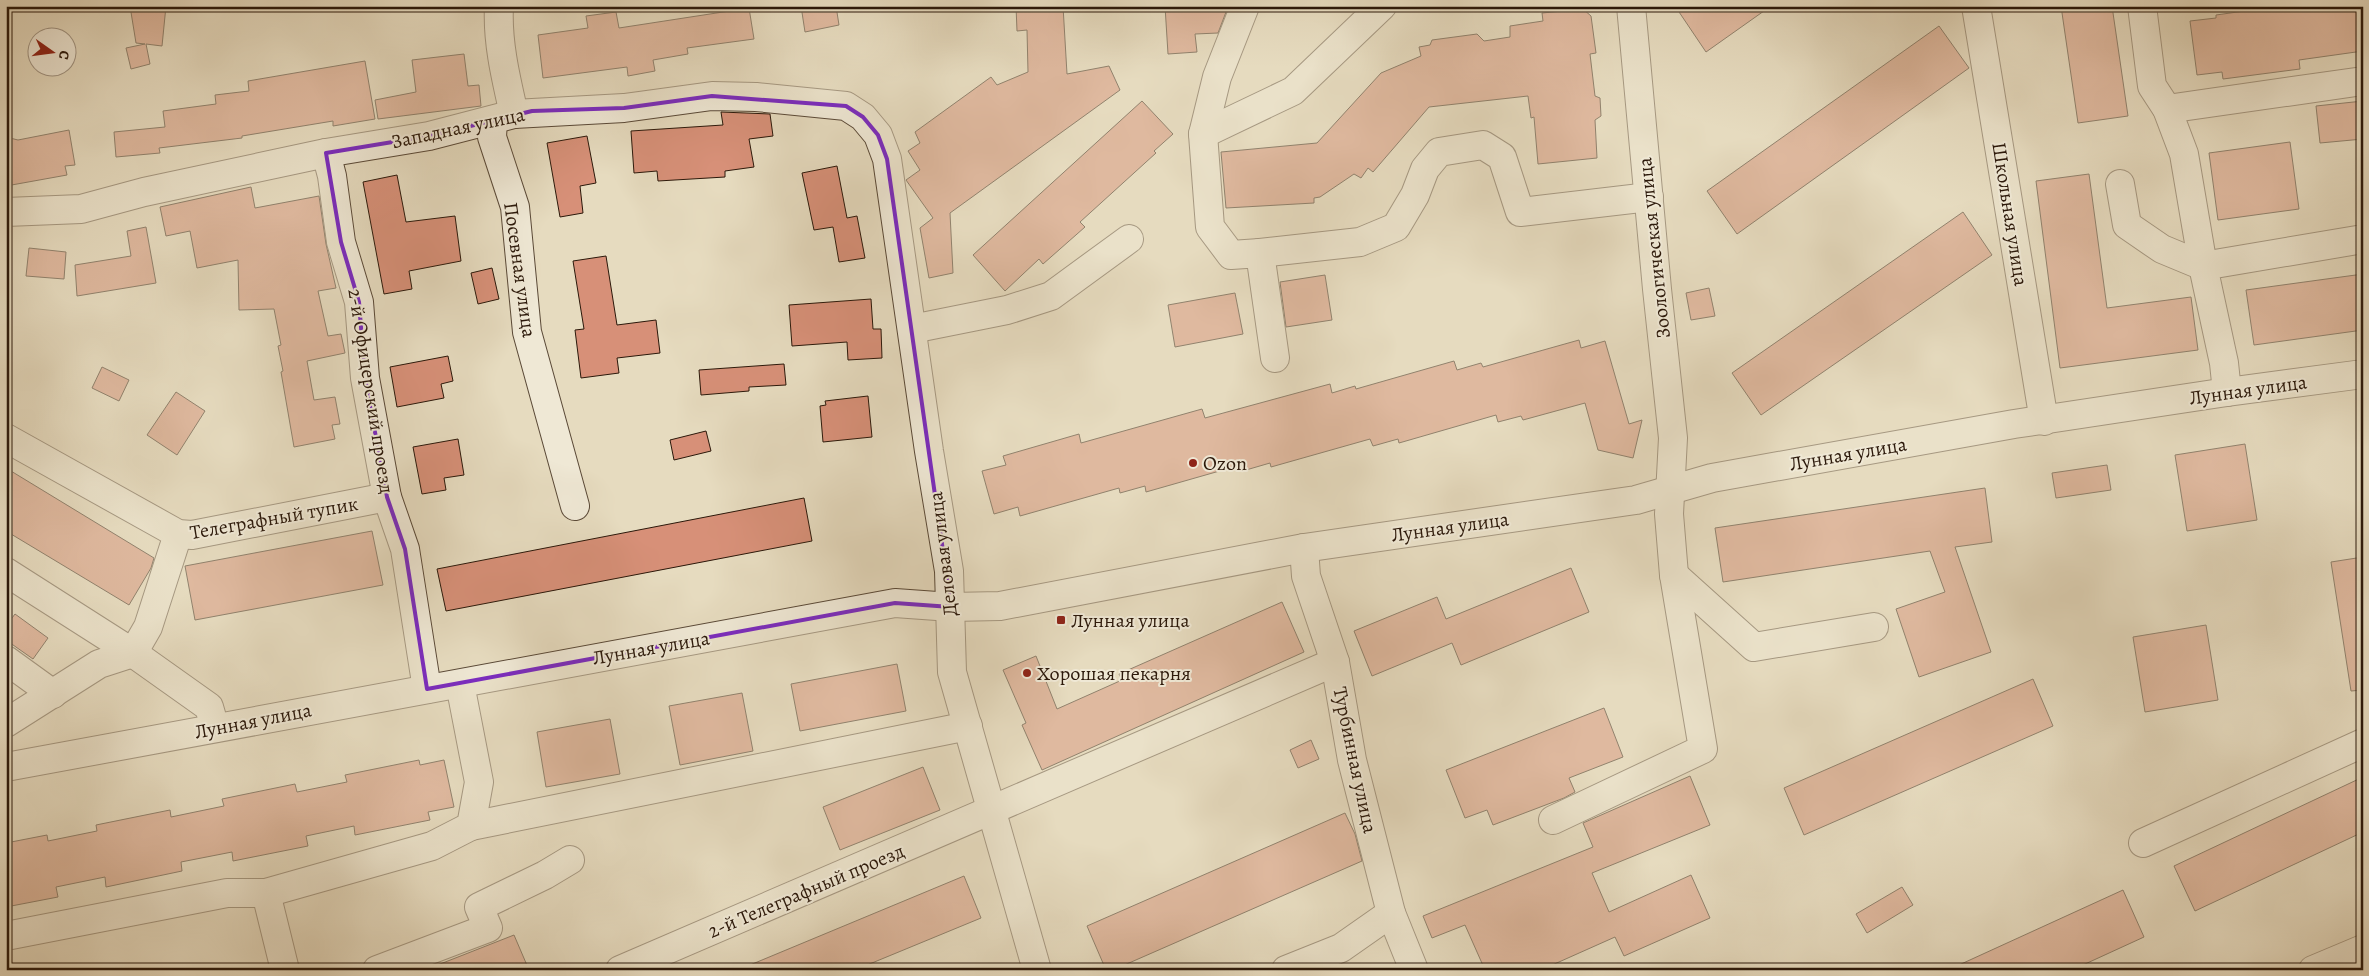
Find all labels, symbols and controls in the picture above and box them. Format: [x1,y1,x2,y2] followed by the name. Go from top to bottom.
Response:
[28,28,78,78] north arrow
[54,49,74,62] text: С
[389,101,528,155] street label: Западная улица
[1985,140,2035,289] street label: Школьная улица
[1631,155,1677,340] street label: Зоологическая улица
[497,201,543,340] street label: Посевная улица
[341,287,401,496] street label: 2-й Офицерский проезд
[2187,368,2309,412] street label: Лунная улица
[1787,430,1910,478] street label: Лунная улица
[1203,450,1247,477] place label: Ozon
[1187,457,1199,469] marker: Ozon
[922,489,964,618] street label: Деловая улица
[188,490,360,546] street label: Телеграфный тупик
[1389,505,1511,549] street label: Лунная улица
[1071,607,1190,634] place label: Лунная улица
[1055,614,1067,626] marker: Лунная улица
[590,624,713,672] street label: Лунная улица
[1037,660,1191,687] place label: Хорошая пекарня
[1021,667,1033,679] marker: Хорошая пекарня
[1326,684,1384,836] street label: Турбинная улица
[192,696,315,746] street label: Лунная улица
[704,837,909,945] street label: 2-й Телеграфный проезд

